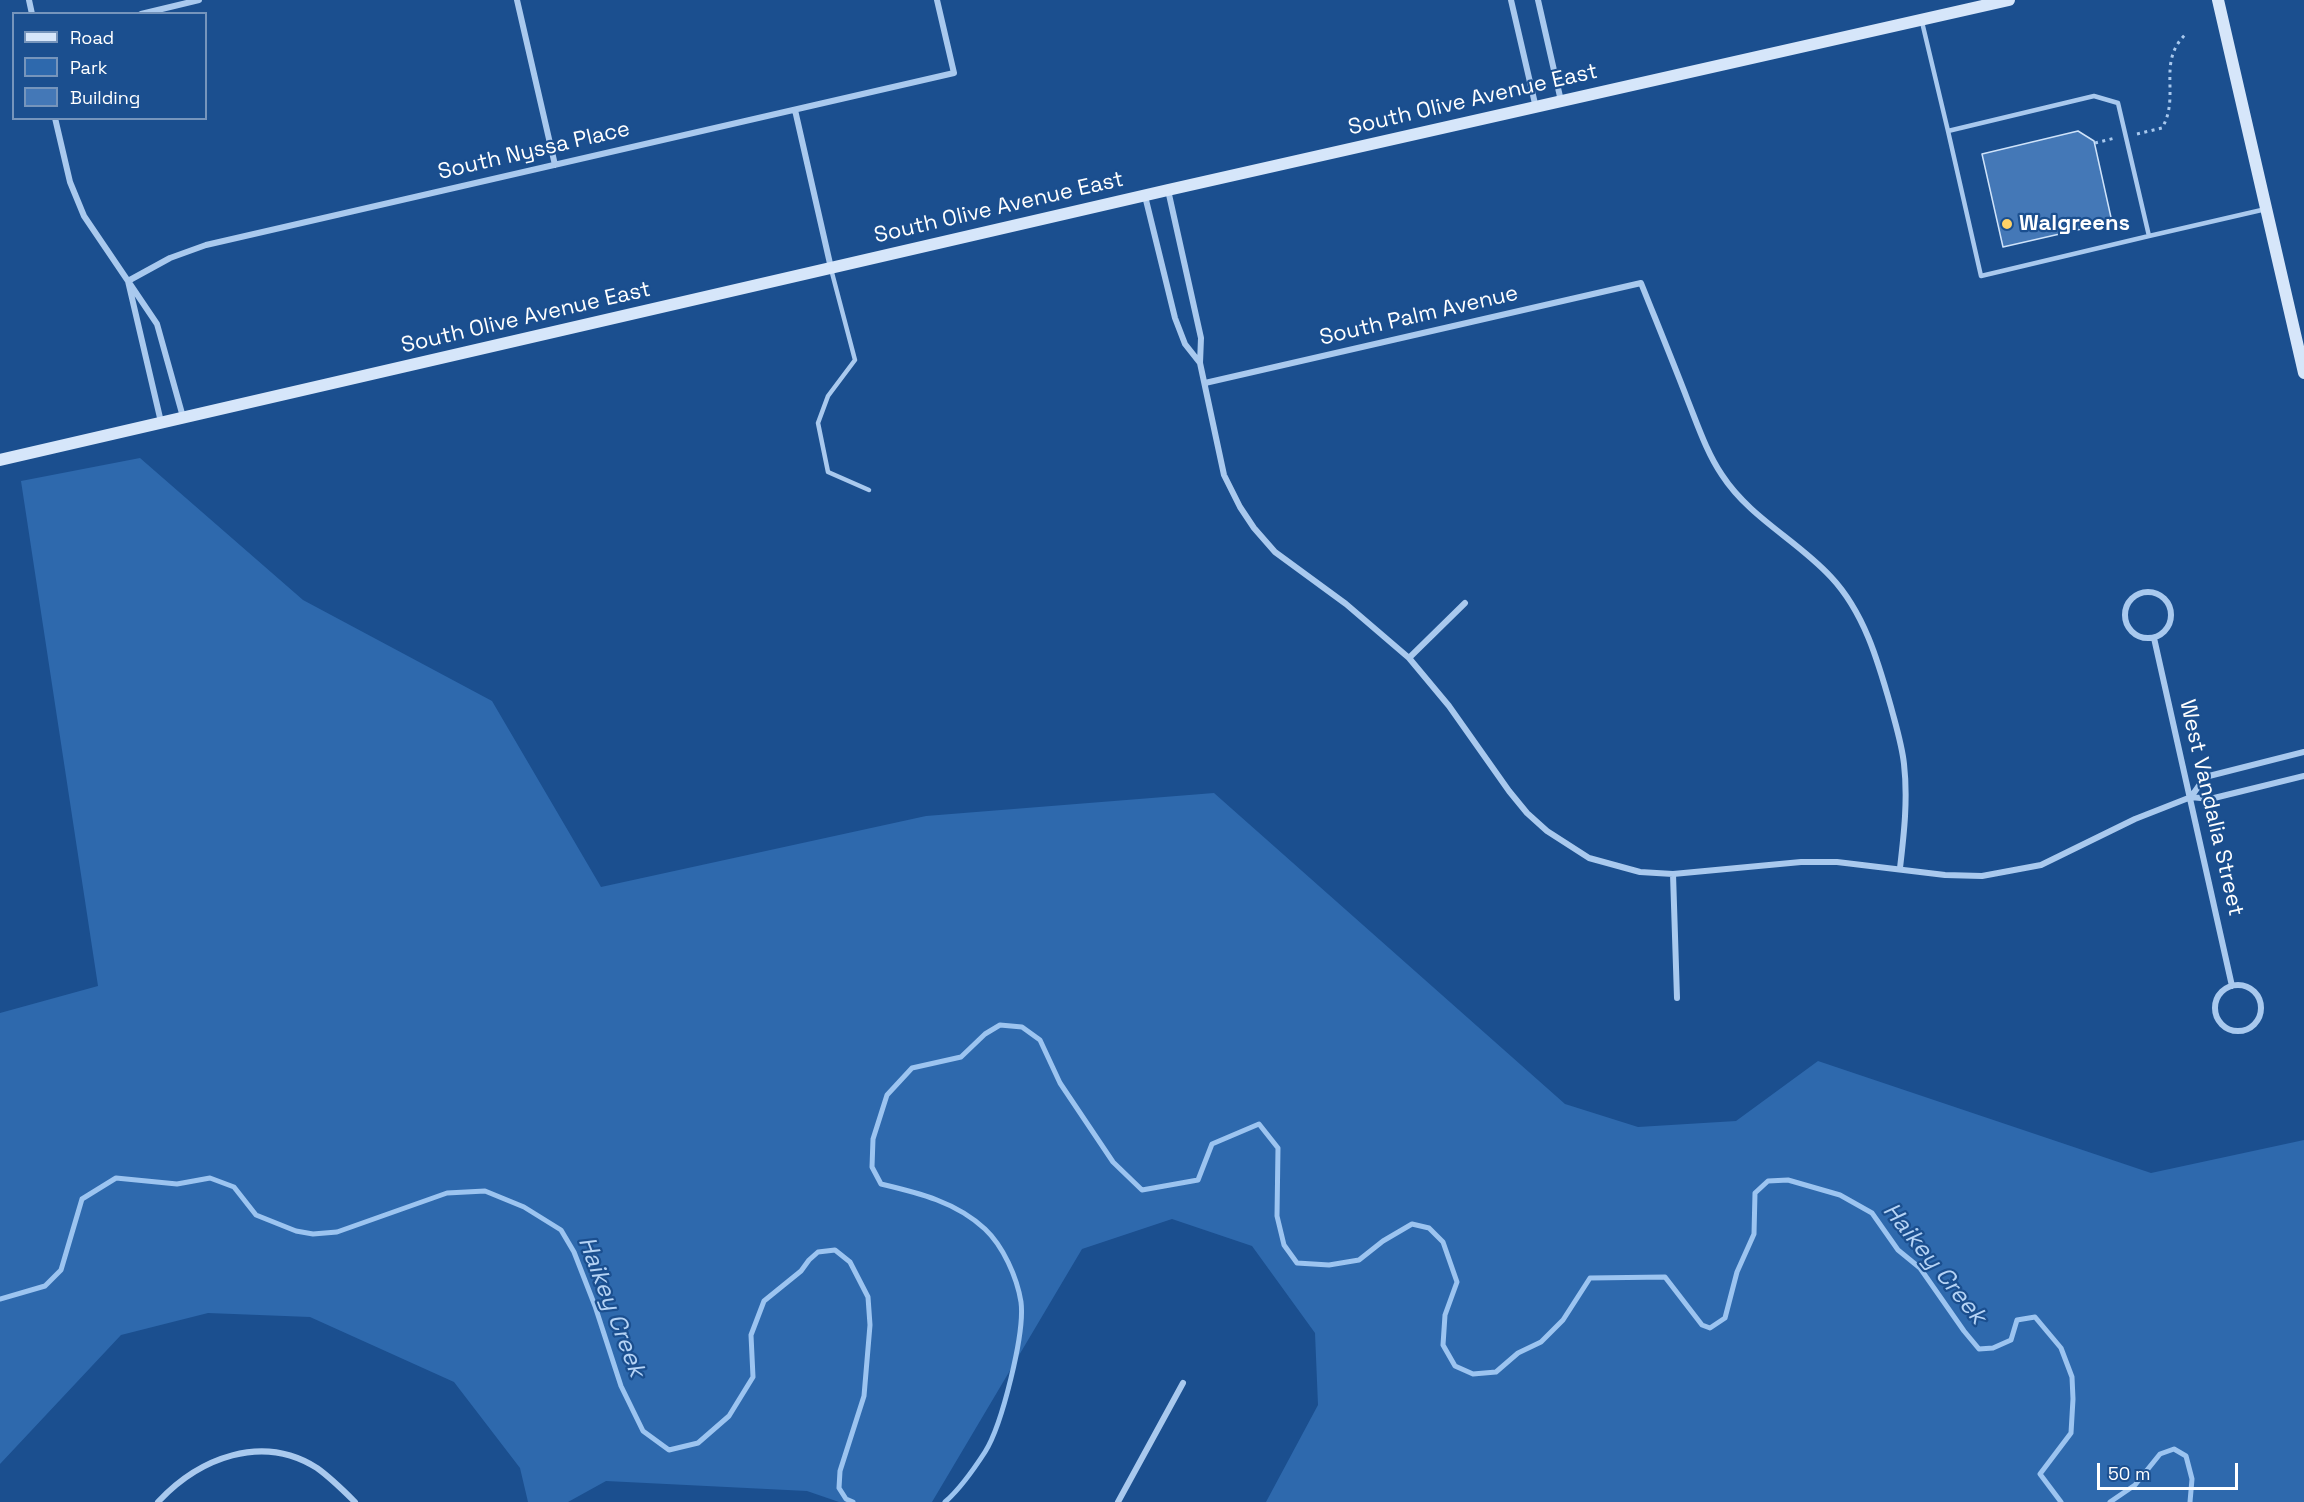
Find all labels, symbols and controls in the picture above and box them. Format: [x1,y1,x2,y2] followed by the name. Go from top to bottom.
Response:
[12,12,207,120] legend
[70,26,114,49] text: Road
[70,56,107,79] text: Park
[1346,58,1600,142] street label: South Olive Avenue East
[70,86,140,109] text: Building
[435,116,633,186] street label: South Nyssa Place
[872,166,1126,250] street label: South Olive Avenue East
[2019,211,2130,237] place label: Walgreens
[2000,217,2014,231] marker: Walgreens
[399,276,653,360] street label: South Olive Avenue East
[1317,280,1521,352] street label: South Palm Avenue
[2173,697,2249,919] street label: West Vandalia Street
[1876,1197,1992,1331] water label: Haikey Creek
[571,1233,651,1381] water label: Haikey Creek
[2100,1451,2241,1489] scale bar
[2108,1462,2150,1485] text: 50 m

